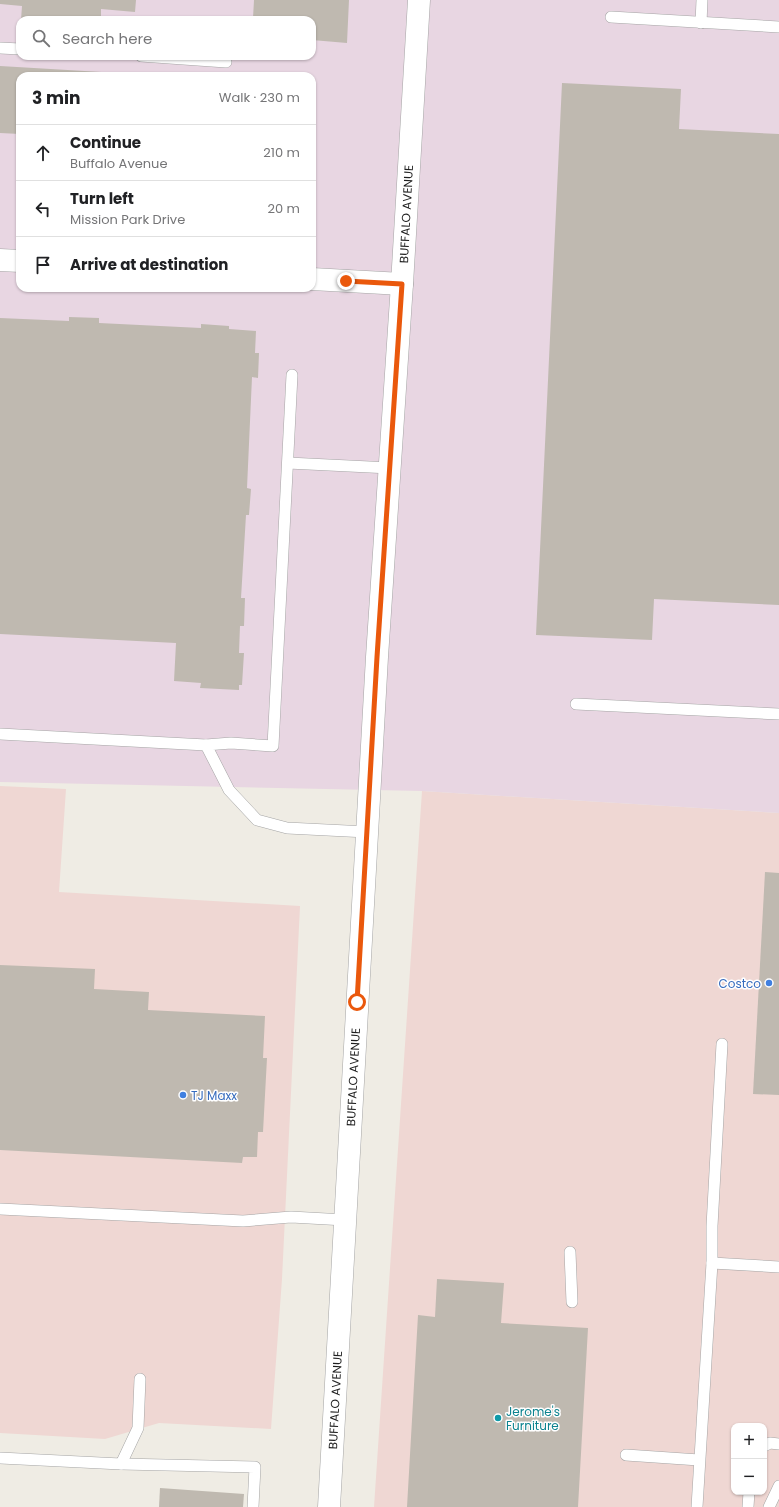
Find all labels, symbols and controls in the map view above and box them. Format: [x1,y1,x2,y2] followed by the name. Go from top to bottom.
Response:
[16,16,316,60] search box
[30,27,52,49] icon: search
[62,28,152,49] text: Search here
[32,86,80,110] text: 3 min
[219,88,300,107] text: Walk · 230 m
[70,132,141,153] text: Continue
[32,142,54,164] icon: ahead
[263,143,300,162] text: 210 m
[70,154,167,173] text: Buffalo Avenue
[395,164,417,264] street label: BUFFALO AVENUE
[70,188,134,209] text: Turn left
[32,198,54,220] icon: left
[267,199,300,218] text: 20 m
[70,210,185,229] text: Mission Park Drive
[32,254,54,276] icon: arrive
[70,254,228,275] text: Arrive at destination
[337,272,355,290] route end
[718,975,761,992] place label: Costco
[764,978,774,988] marker: Costco
[348,993,366,1011] route start
[342,1027,364,1127] street label: BUFFALO AVENUE
[191,1087,237,1104] place label: TJ Maxx
[178,1090,188,1100] marker: TJ Maxx
[324,1350,346,1450] street label: BUFFALO AVENUE
[506,1403,560,1434] place label: Jerome's Furniture
[493,1413,503,1423] marker: Jerome's Furniture
[731,1423,767,1495] map controls
[731,1423,767,1459] button: +
[731,1459,767,1495] button: −

